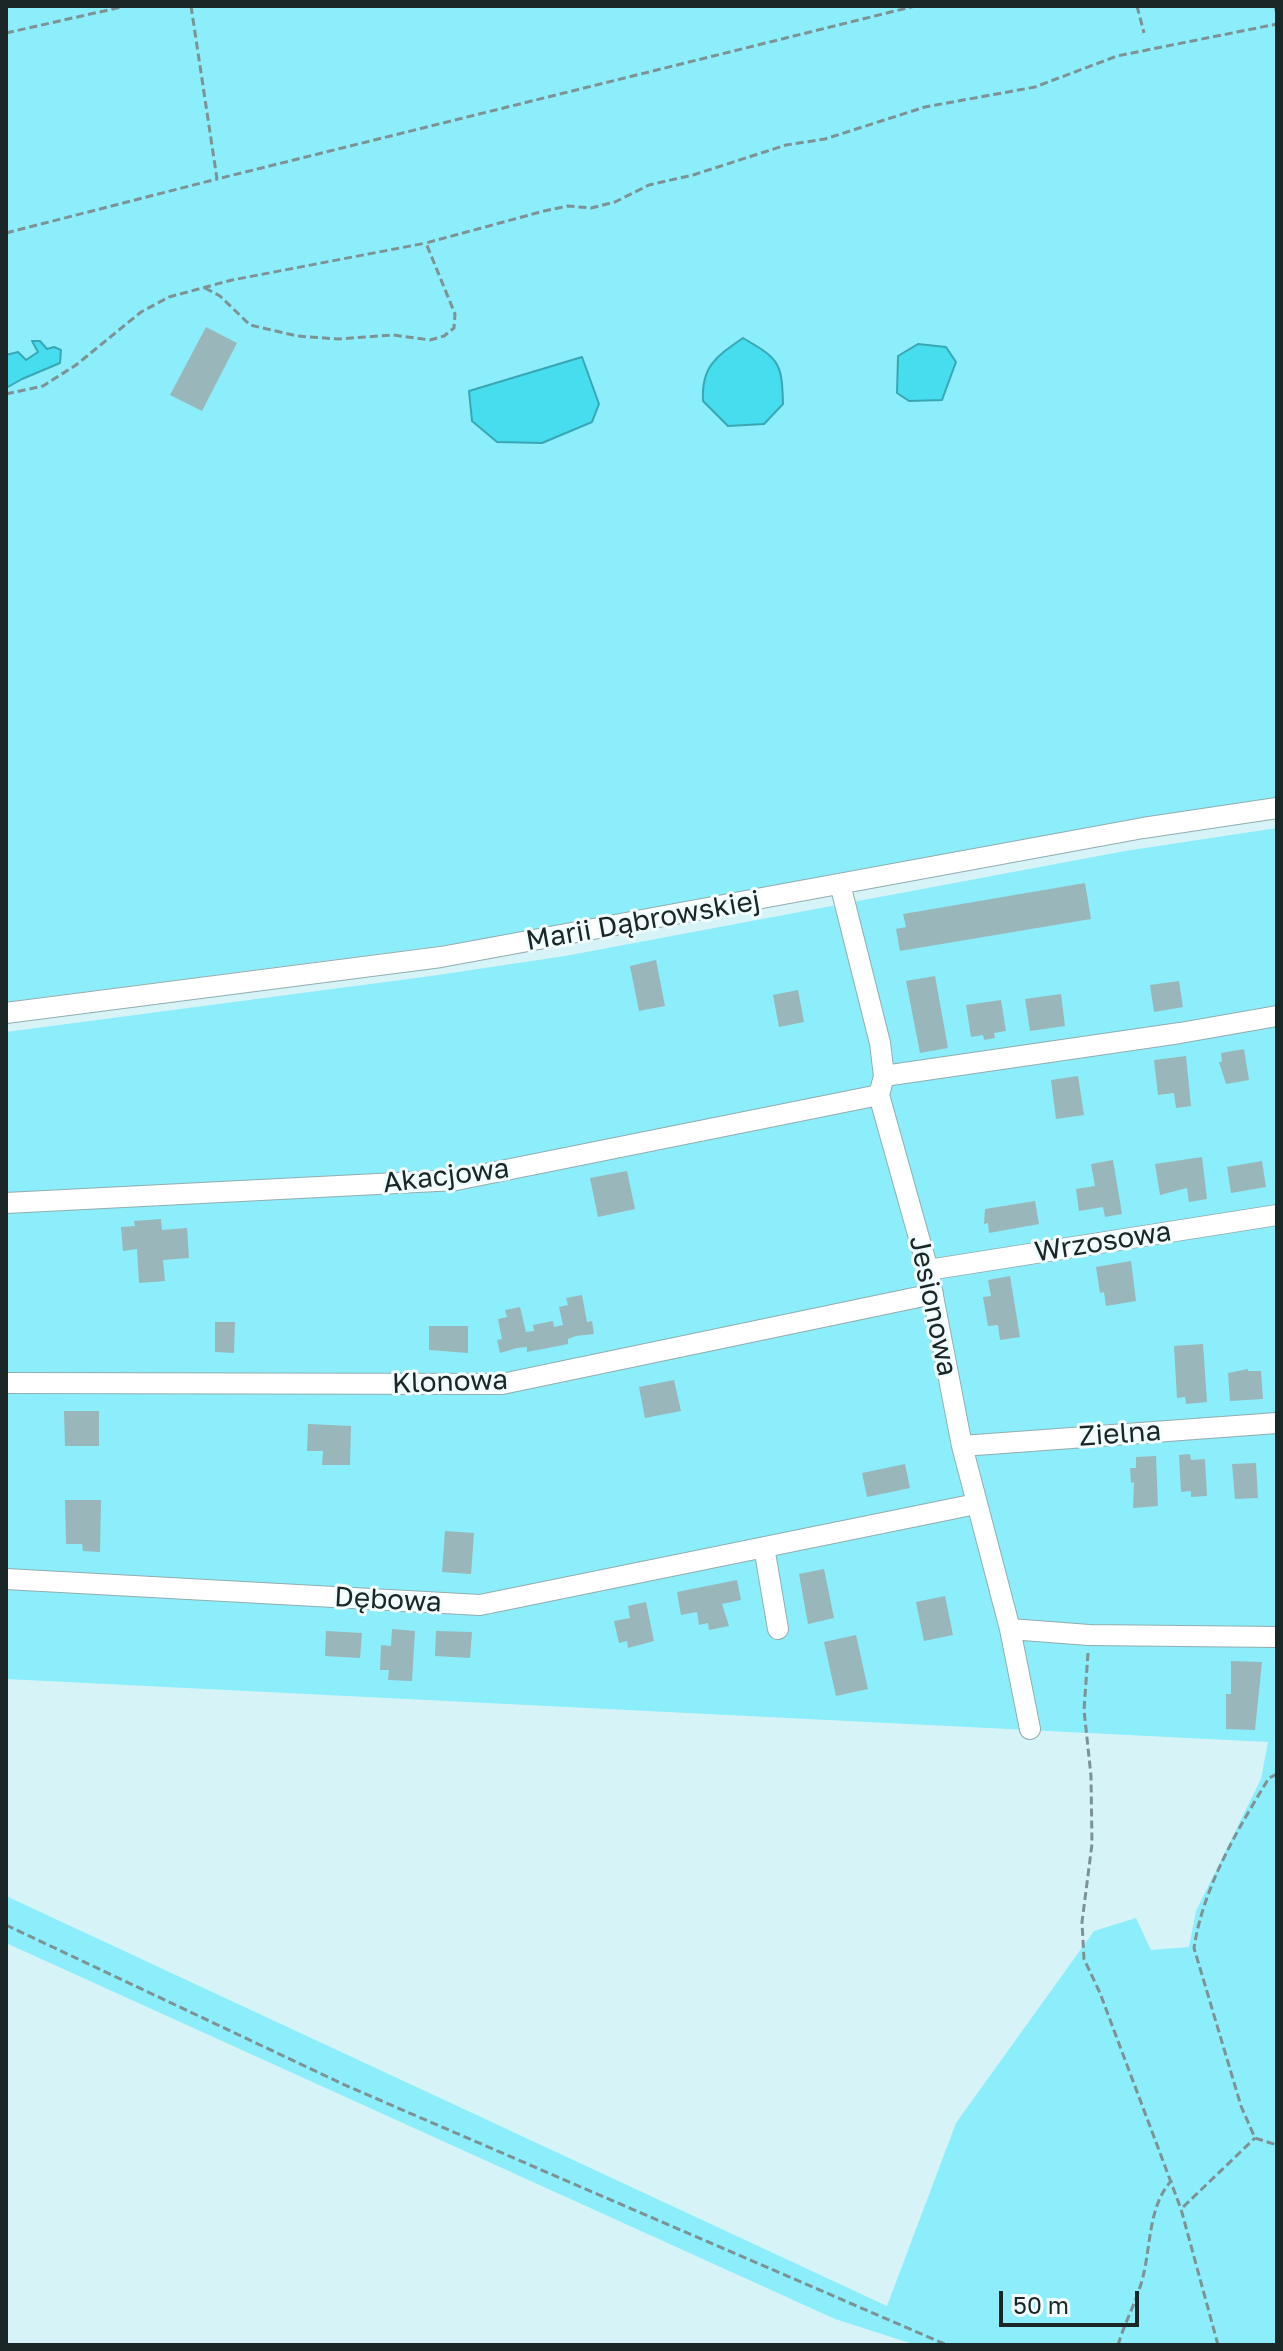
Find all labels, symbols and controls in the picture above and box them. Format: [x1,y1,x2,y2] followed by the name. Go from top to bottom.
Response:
[523,884,763,958] street label: Marii Dąbrowskiej
[381,1152,511,1200] street label: Akacjowa
[1032,1215,1174,1269] street label: Wrzosowa
[902,1233,964,1379] street label: Jesionowa
[391,1363,509,1401] street label: Klonowa
[1078,1414,1162,1454] street label: Zielna
[333,1580,443,1620] street label: Dębowa
[1003,2275,1143,2325] scale bar
[1013,2290,1069,2319] text: 50 m

